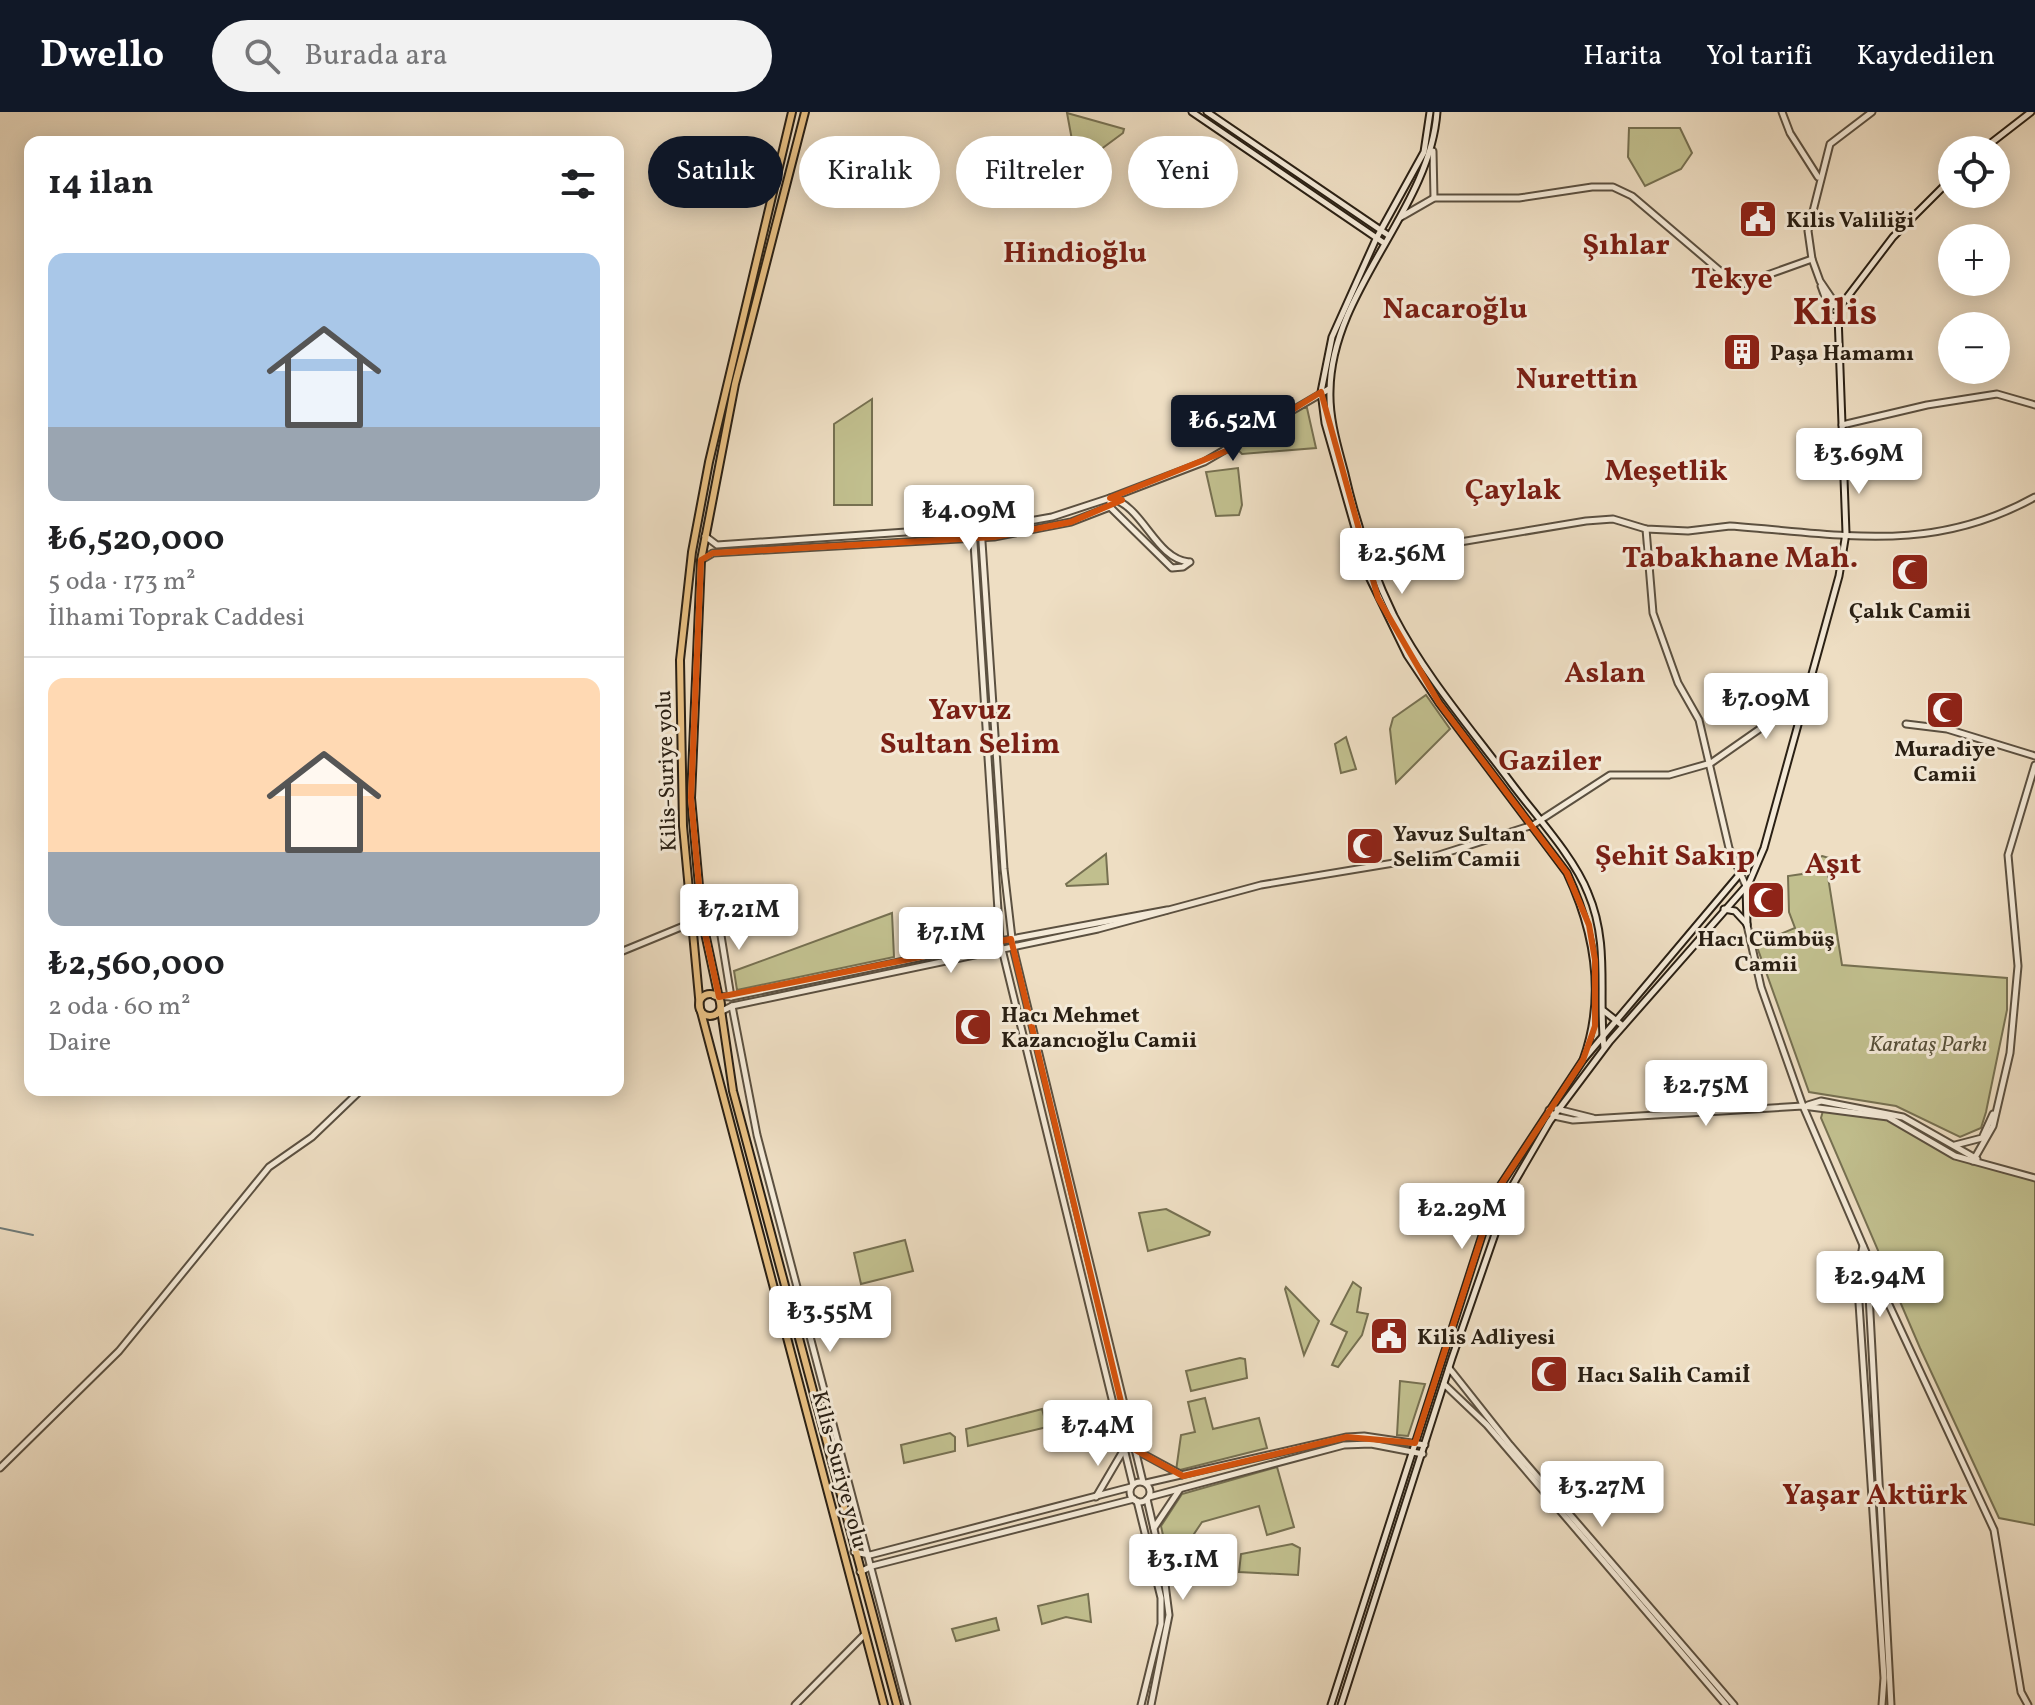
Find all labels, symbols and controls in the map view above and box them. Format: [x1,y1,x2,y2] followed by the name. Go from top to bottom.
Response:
[212,20,772,92] search box
[40,30,164,83] text: Dwello
[240,34,284,78] icon: search
[304,35,448,77] text: Burada ara
[1583,37,1662,76] text: Harita
[1706,37,1812,76] text: Yol tarifi
[1856,37,1995,76] text: Kaydedilen
[648,136,783,208] chip: Satılık
[799,136,940,208] chip: Kiralık
[956,136,1112,208] chip: Filtreler
[1128,136,1238,208] chip: Yeni
[1938,136,2010,384] map controls
[1938,136,2010,208] button: locate
[48,161,154,208] text: 14 ilan
[556,162,600,206] icon: filters
[1737,198,1779,240] public building icon: Kilis Valiliği
[1786,206,1915,237] place label: Kilis Valiliği
[1938,224,2010,296] button: +
[1582,225,1670,267] district label: Şıhlar
[1003,233,1147,275] district label: Hindioğlu
[1691,259,1773,301] district label: Tekye
[1793,288,1877,341] district label: Kilis
[1383,289,1527,331] district label: Nacaroğlu
[252,305,396,449] icon: home
[1938,312,2010,384] button: −
[1721,331,1763,373] building icon: Paşa Hamamı
[1770,339,1914,370] place label: Paşa Hamamı
[1516,359,1638,401] district label: Nurettin
[1168,395,1298,463] pin: ₺6.52M
[1189,403,1277,439] text: ₺6.52M
[1794,428,1924,496] pin: ₺3.69M
[1814,436,1904,472] text: ₺3.69M
[1604,451,1728,493] district label: Meşetlik
[1465,470,1561,512] district label: Çaylak
[904,485,1034,553] pin: ₺4.09M
[922,493,1016,529] text: ₺4.09M
[48,517,224,564] text: ₺6,520,000
[1337,528,1467,596] pin: ₺2.56M
[1358,536,1446,572] text: ₺2.56M
[1622,538,1858,580] district label: Tabakhane Mah.
[1889,551,1931,593] mosque icon: Çalık Camii
[48,564,196,600] text: 5 oda · 173 m²
[1849,597,1971,628] place label: Çalık Camii
[48,600,305,636] text: İlhami Toprak Caddesi
[1564,653,1646,695] district label: Aslan
[1701,673,1831,741] pin: ₺7.09M
[1722,681,1810,717] text: ₺7.09M
[1924,689,1966,731] mosque icon: Muradiye Camii
[649,690,686,852] street label: Kilis-Suriye yolu
[880,690,1060,766] district label: Yavuz Sultan Selim
[252,730,396,874] icon: home
[1894,735,1996,791] place label: Muradiye Camii
[1498,741,1602,783] district label: Gaziler
[1393,820,1526,876] place label: Yavuz Sultan Selim Camii
[1344,825,1386,867] mosque icon: Yavuz Sultan Selim Camii
[1595,836,1755,878] district label: Şehit Sakıp
[1805,844,1861,886] district label: Aşıt
[1745,879,1787,921] mosque icon: Hacı Cümbüş Camii
[674,884,804,952] pin: ₺7.21M
[698,892,780,928] text: ₺7.21M
[895,907,1007,975] pin: ₺7.1M
[917,915,985,951] text: ₺7.1M
[1697,925,1835,981] place label: Hacı Cümbüş Camii
[48,942,225,989] text: ₺2,560,000
[48,989,191,1025] text: 2 oda · 60 m²
[1001,1001,1197,1057] place label: Hacı Mehmet Kazancıoğlu Camii
[952,1006,994,1048] mosque icon: Hacı Mehmet Kazancıoğlu Camii
[48,1025,111,1061] text: Daire
[1869,1030,1987,1061] park label: Karataş Parkı
[1641,1060,1771,1128] pin: ₺2.75M
[1663,1068,1749,1104] text: ₺2.75M
[1397,1183,1527,1251] pin: ₺2.29M
[1417,1191,1507,1227] text: ₺2.29M
[1815,1251,1945,1319] pin: ₺2.94M
[1834,1259,1926,1295] text: ₺2.94M
[765,1286,895,1354] pin: ₺3.55M
[787,1294,873,1330] text: ₺3.55M
[1368,1315,1410,1357] public building icon: Kilis Adliyesi
[1417,1323,1555,1354] place label: Kilis Adliyesi
[1528,1353,1570,1395] mosque icon: Hacı Salih Camiİ
[1577,1361,1750,1392] place label: Hacı Salih Camiİ
[803,1388,874,1552] street label: Kilis-Suriye yolu
[1042,1400,1154,1468] pin: ₺7.4M
[1061,1408,1135,1444] text: ₺7.4M
[1537,1461,1667,1529] pin: ₺3.27M
[1559,1469,1645,1505] text: ₺3.27M
[1782,1475,1968,1517] district label: Yaşar Aktürk
[1127,1534,1239,1602] pin: ₺3.1M
[1147,1542,1219,1578] text: ₺3.1M

